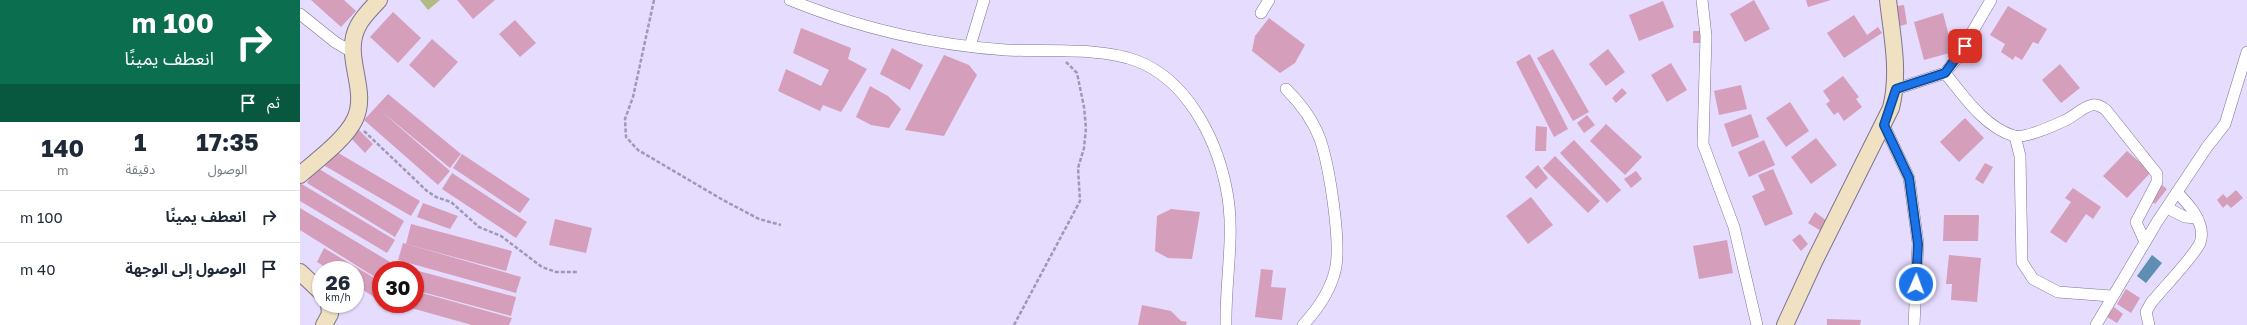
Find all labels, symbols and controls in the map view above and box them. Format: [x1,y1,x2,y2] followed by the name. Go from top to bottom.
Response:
[132,6,214,39] text: 100 m
[228,16,280,68] icon: right
[1948,29,1982,63] pin
[1954,35,1976,57] icon: arrive
[125,47,214,69] text: انعطف يمينًا
[237,92,259,114] icon: arrive
[267,93,280,111] text: ثم
[134,127,146,156] text: 1
[196,127,259,156] text: 17:35
[41,133,84,162] text: 140
[125,161,155,177] text: دقيقة
[208,161,247,177] text: الوصول
[57,162,68,178] text: m
[258,206,280,228] icon: right
[166,207,246,225] text: انعطف يمينًا
[20,208,63,226] text: 100 m
[258,258,280,280] icon: arrive
[125,259,246,277] text: الوصول إلى الوجهة
[20,260,56,278] text: 40 m
[372,261,424,313] speed limit sign: 30
[1895,263,1937,305] position arrow
[326,270,350,294] text: 26
[325,291,351,303] text: km/h

